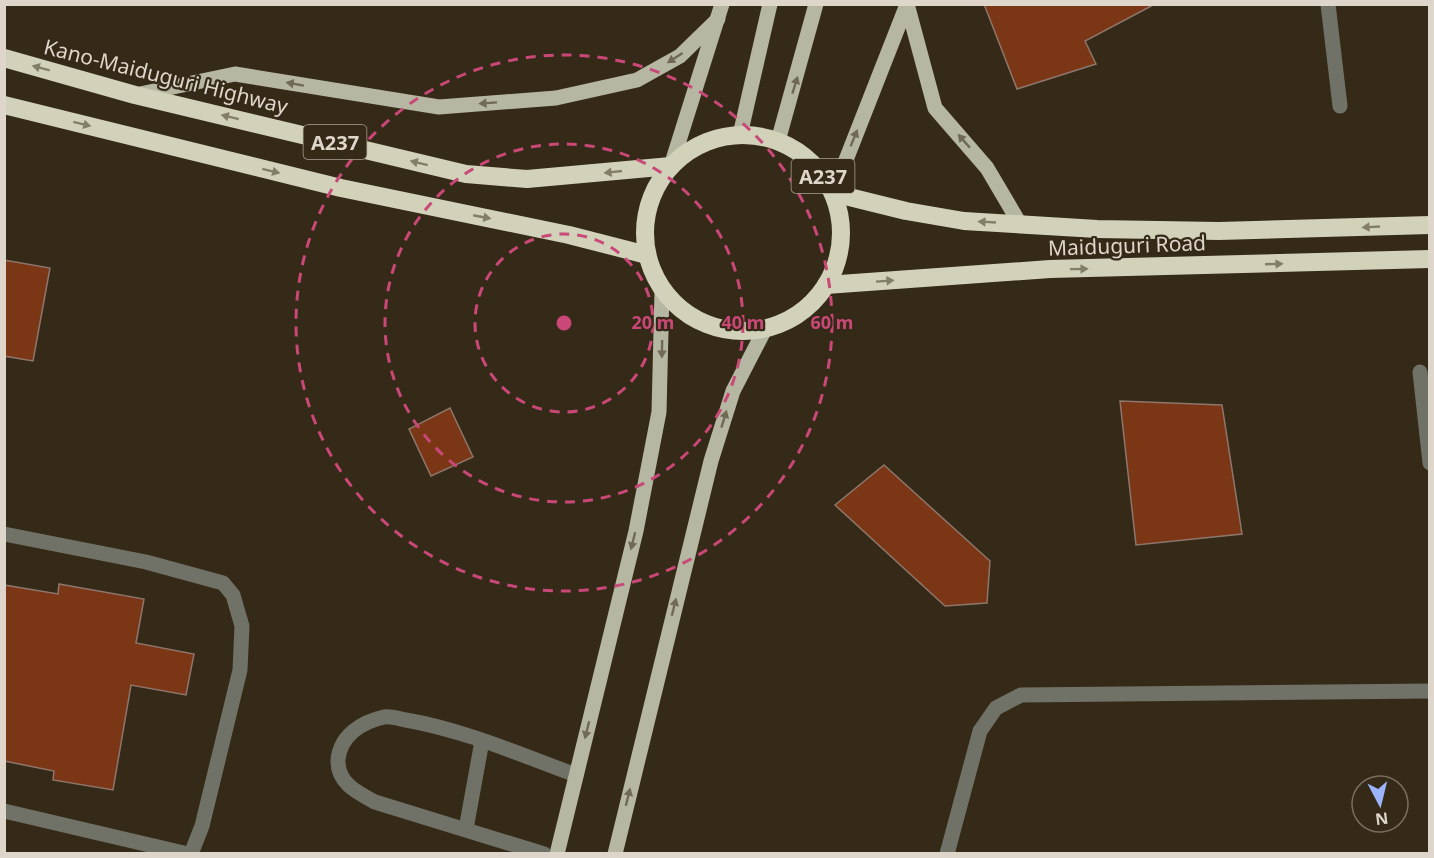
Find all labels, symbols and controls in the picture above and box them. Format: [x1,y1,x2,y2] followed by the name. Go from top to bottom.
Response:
[41,32,291,120] street label: Kano-Maiduguri Highway
[667,52,683,63] one-way arrow
[32,62,51,72] one-way arrow
[791,76,800,94] one-way arrow
[285,80,304,89] one-way arrow
[479,99,498,108] one-way arrow
[221,112,239,122] one-way arrow
[72,120,91,130] one-way arrow
[304,125,366,159] road number: A237
[849,129,859,147] one-way arrow
[958,134,971,149] one-way arrow
[410,157,429,167] one-way arrow
[792,159,854,193] road number: A237
[262,167,280,177] one-way arrow
[603,167,622,177] one-way arrow
[473,213,492,222] one-way arrow
[978,218,997,227] one-way arrow
[1362,223,1381,232] one-way arrow
[1048,228,1206,262] street label: Maiduguri Road
[1265,259,1284,268] one-way arrow
[1070,264,1089,274] one-way arrow
[875,276,894,286] one-way arrow
[632,310,674,334] text: 20 m
[722,310,764,334] text: 40 m
[811,310,853,334] text: 60 m
[554,313,574,333] centre of rings
[657,339,666,358] one-way arrow
[720,410,729,428] one-way arrow
[628,532,638,550] one-way arrow
[670,598,680,616] one-way arrow
[581,721,591,740] one-way arrow
[1350,774,1410,834] north arrow
[624,787,634,806] one-way arrow
[1374,807,1390,831] text: N

